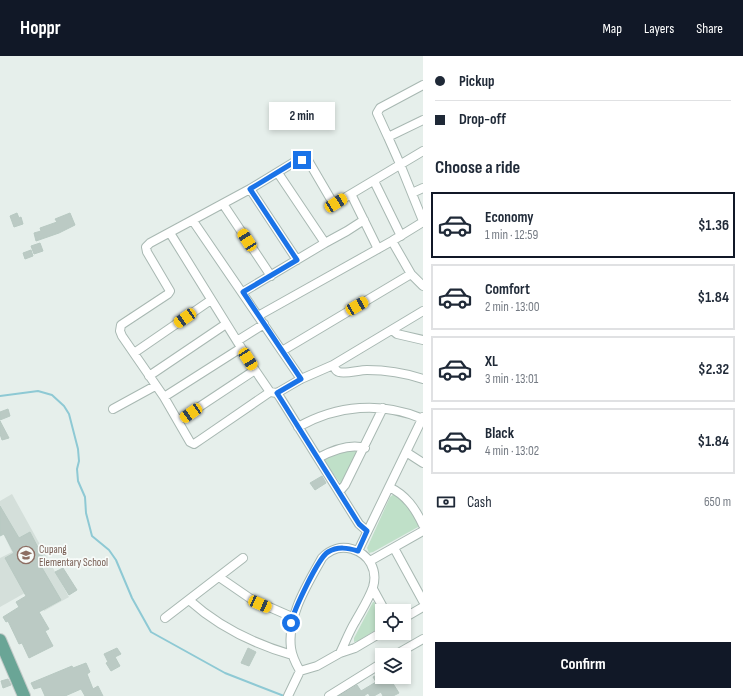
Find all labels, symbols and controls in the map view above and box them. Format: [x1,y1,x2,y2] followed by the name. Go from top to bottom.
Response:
[20,17,61,40] text: Hoppr
[602,20,622,37] text: Map
[644,20,674,37] text: Layers
[696,20,723,37] text: Share
[459,72,495,91] text: Pickup
[269,102,335,130] callout: 2 min
[290,108,314,124] text: 2 min
[459,110,506,129] text: Drop-off
[293,151,311,169] route end
[435,157,520,178] text: Choose a ride
[323,192,349,214] car
[437,207,473,243] icon: car
[485,208,534,227] text: Economy
[698,216,729,235] text: $1.36
[235,227,259,253] car
[485,227,538,243] text: 1 min · 12:59
[437,279,473,315] icon: car
[485,280,530,299] text: Comfort
[697,288,729,307] text: $1.84
[344,295,370,317] car
[485,299,540,315] text: 2 min · 13:00
[172,306,198,330] car
[236,346,260,372] car
[437,351,473,387] icon: car
[485,352,498,371] text: XL
[698,360,729,379] text: $2.32
[485,371,538,387] text: 3 min · 13:01
[178,401,204,425] car
[437,423,473,459] icon: car
[485,424,514,443] text: Black
[697,432,729,451] text: $1.84
[485,443,539,459] text: 4 min · 13:02
[435,491,457,513] icon: cash
[467,493,492,512] text: Cash
[704,494,731,510] text: 650 m
[39,543,108,569] place label: Cupang Elementary School
[16,545,36,565] school or university icon: Cupang Elementary School
[247,594,273,614] car
[375,604,411,684] map controls
[375,604,411,640] button: locate
[282,614,300,632] route start
[435,642,731,688] button: Confirm
[375,648,411,684] button: layers

